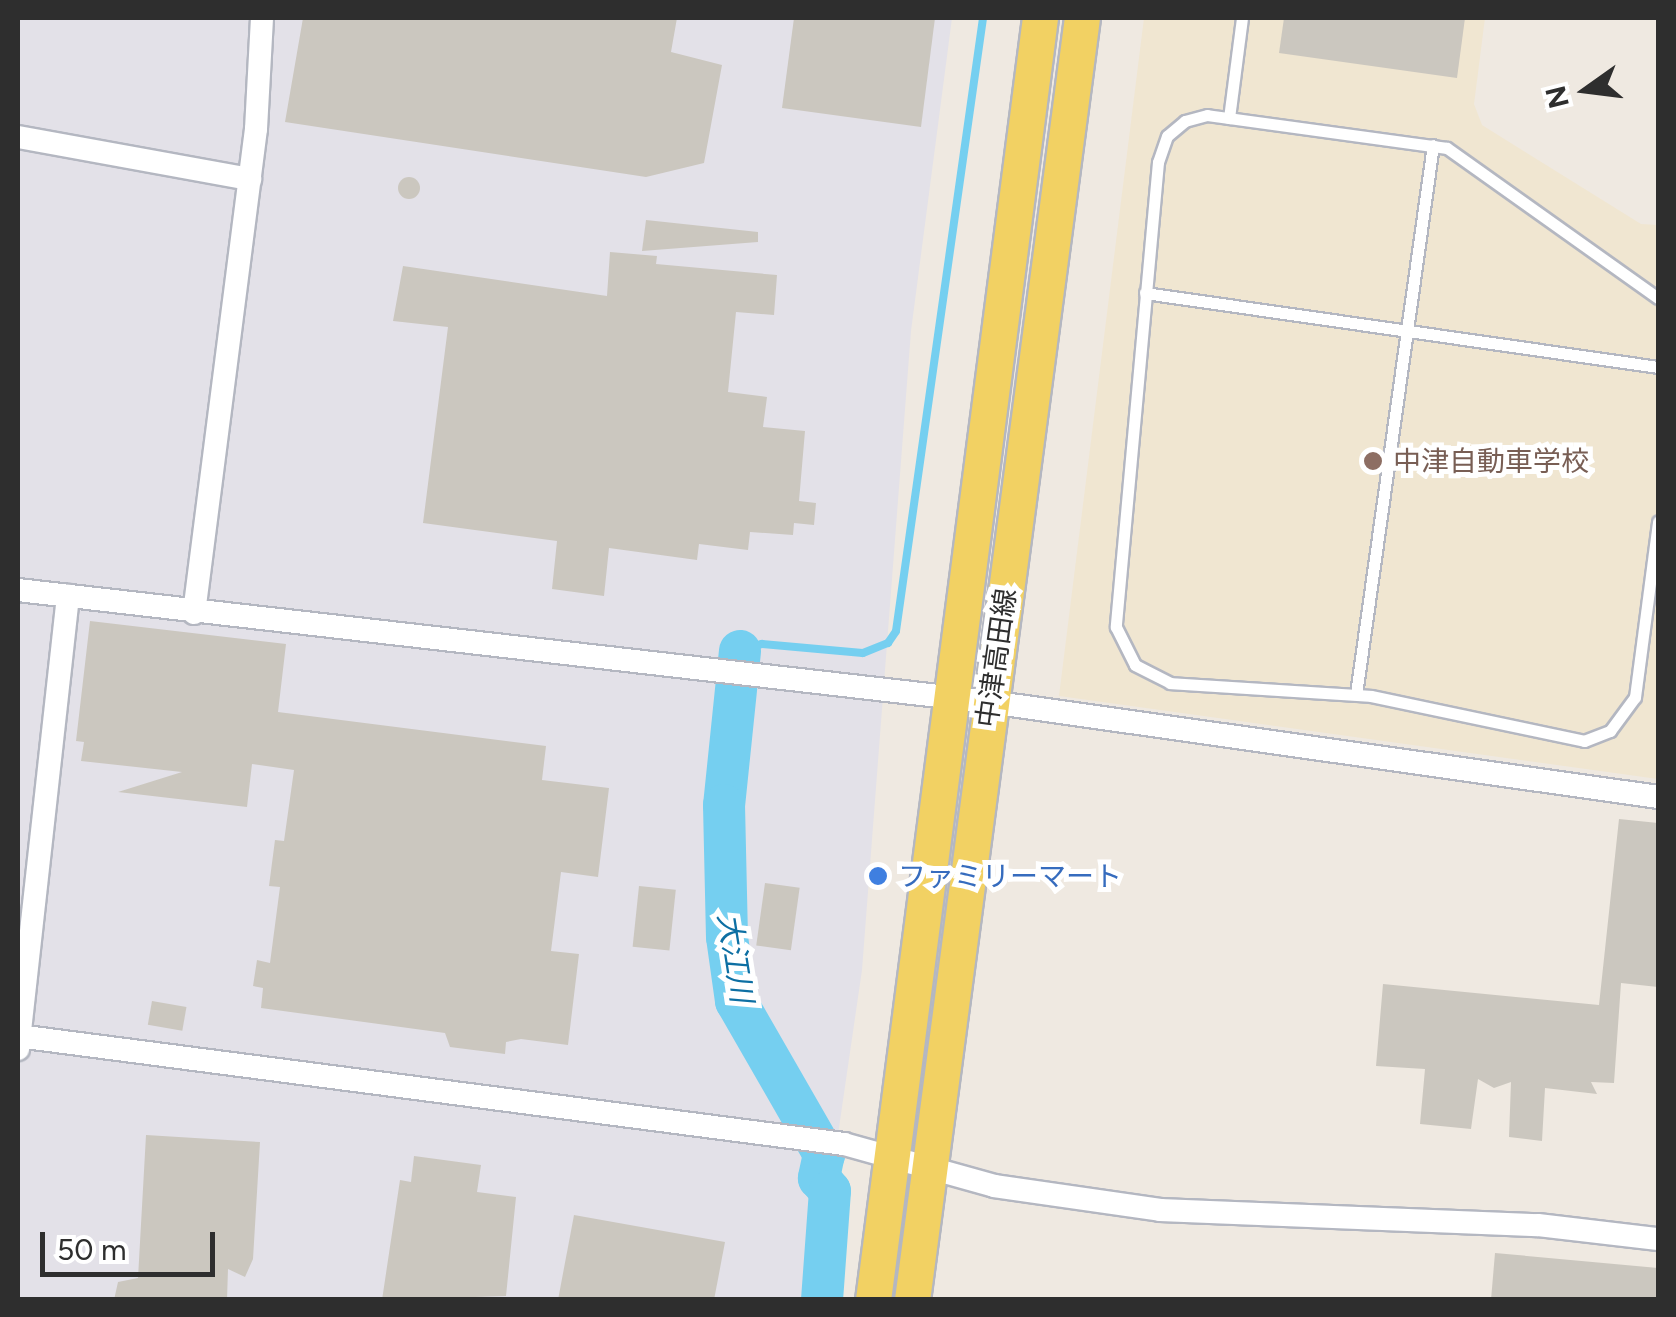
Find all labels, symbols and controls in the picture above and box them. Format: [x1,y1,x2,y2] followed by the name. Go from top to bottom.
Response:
[1536,40,1636,140] north arrow
[1538,83,1576,112] text: N
[1393,444,1589,478] place label: 中津自動車学校
[1362,450,1384,472] marker: 中津自動車学校
[970,586,1022,730] street label: 中津高田線
[898,859,1122,893] place label: ファミリーマート
[867,865,889,887] marker: ファミリーマート
[710,911,760,1005] water label: 大江川
[45,1212,220,1274] scale bar
[57,1231,126,1268] text: 50 m

